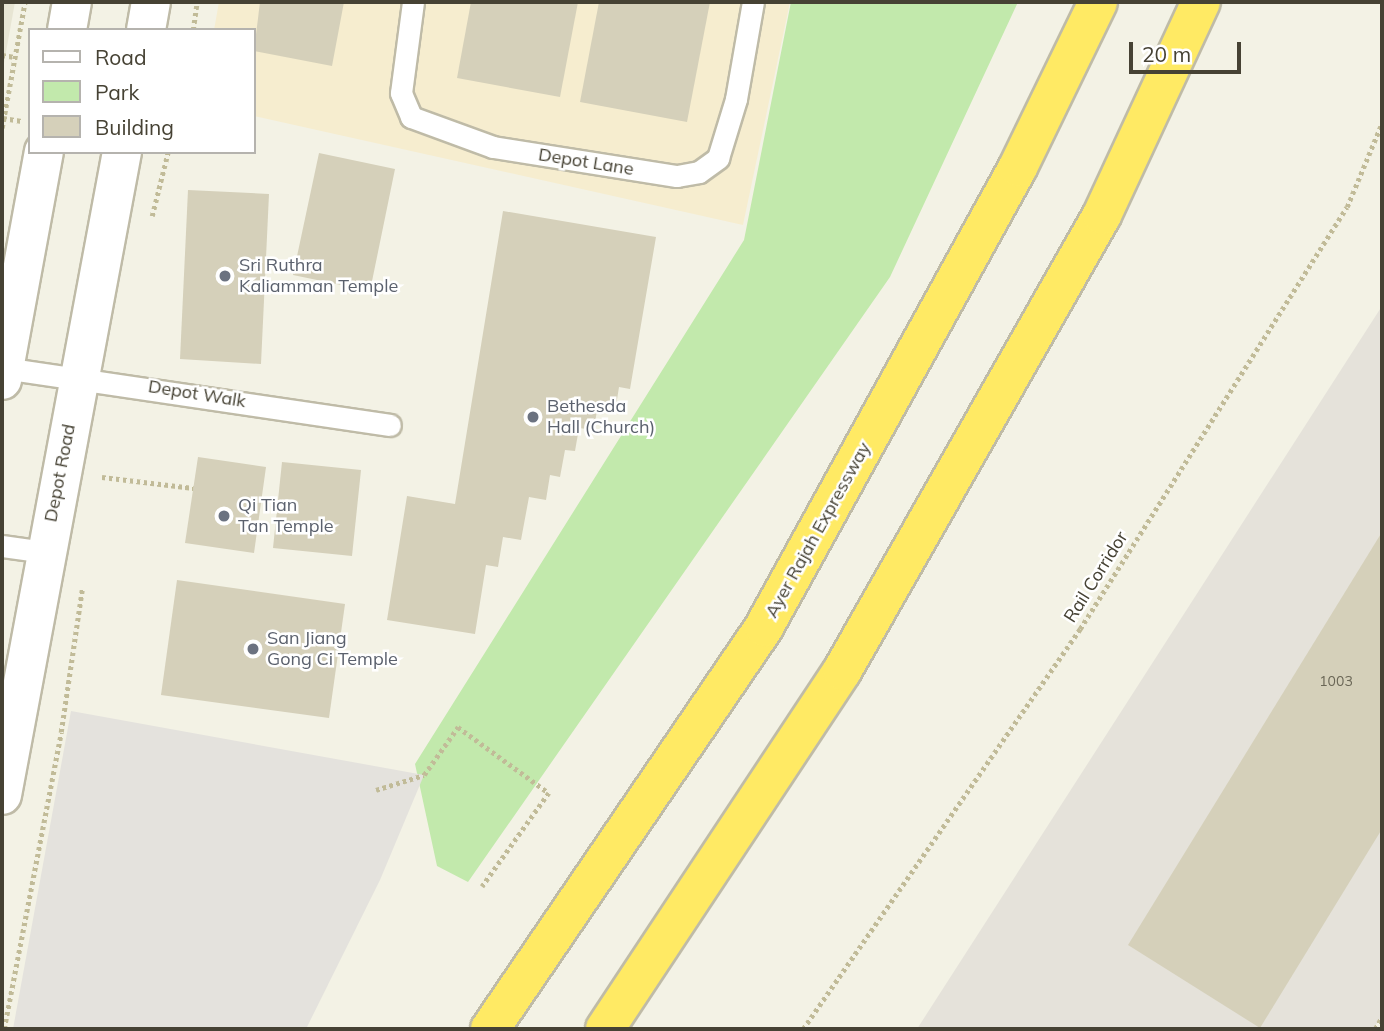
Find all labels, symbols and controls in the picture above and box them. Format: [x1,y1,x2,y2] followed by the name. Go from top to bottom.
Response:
[28,28,256,154] legend
[1132,28,1244,72] scale bar
[1142,41,1191,67] text: 20 m
[95,44,146,70] text: Road
[95,79,139,105] text: Park
[95,114,174,140] text: Building
[537,144,635,180] street label: Depot Lane
[239,255,398,298] place label: Sri Ruthra Kaliamman Temple
[217,268,233,284] marker: Sri Ruthra Kaliamman Temple
[147,376,247,412] street label: Depot Walk
[547,396,655,438] place label: Bethesda Hall (Church)
[525,409,541,425] marker: Bethesda Hall (Church)
[40,422,80,524] street label: Depot Road
[761,438,875,622] street label: Ayer Rajah Expressway
[238,495,334,538] place label: Qi Tian Tan Temple
[216,508,232,524] marker: Qi Tian Tan Temple
[1059,527,1133,627] street label: Rail Corridor
[267,628,398,670] place label: San Jiang Gong Ci Temple
[245,641,261,657] marker: San Jiang Gong Ci Temple
[1319,673,1353,689] house number: 1003

